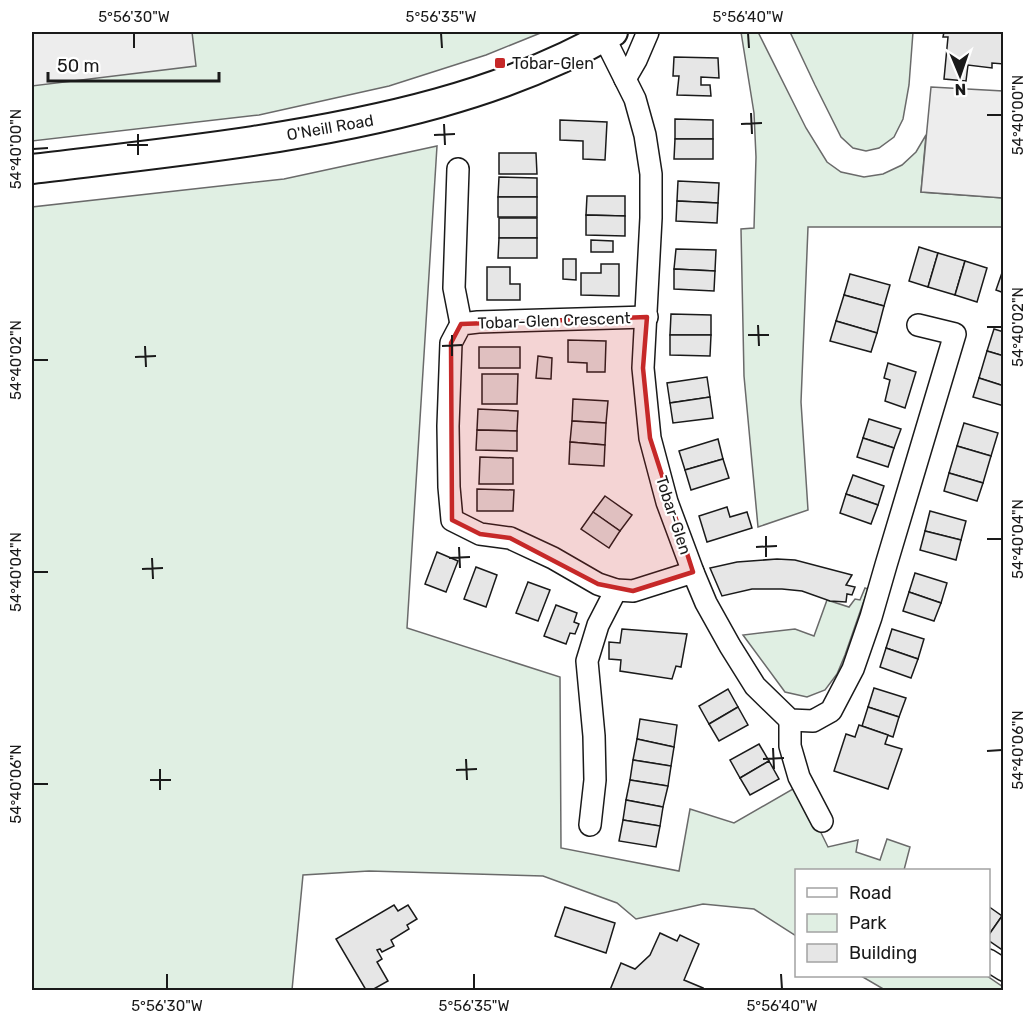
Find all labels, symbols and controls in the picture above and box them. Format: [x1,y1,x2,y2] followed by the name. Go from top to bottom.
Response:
[98,8,170,26] text: 5°56'30"W
[406,8,476,26] text: 5°56'35"W
[712,8,784,26] text: 5°56'40"W
[48,45,219,83] scale bar
[930,45,990,105] north arrow
[512,54,594,73] place label: Tobar-Glen
[57,55,100,77] text: 50 m
[493,56,507,70] marker: Tobar-Glen
[1009,75,1027,155] text: 54°40'00"N
[954,80,967,99] text: N
[7,109,25,189] text: 54°40'00"N
[285,111,375,144] street label: O'Neill Road
[1009,287,1027,367] text: 54°40'02"N
[477,308,631,333] street label: Tobar-Glen Crescent
[7,320,25,400] text: 54°40'02"N
[652,473,695,557] street label: Tobar-Glen
[1009,499,1027,579] text: 54°40'04"N
[7,532,25,612] text: 54°40'04"N
[1009,710,1027,790] text: 54°40'06"N
[7,744,25,824] text: 54°40'06"N
[795,869,990,977] legend
[849,882,892,904] text: Road
[849,912,887,934] text: Park
[849,942,917,964] text: Building
[131,997,203,1015] text: 5°56'30"W
[439,997,509,1015] text: 5°56'35"W
[746,997,818,1015] text: 5°56'40"W

